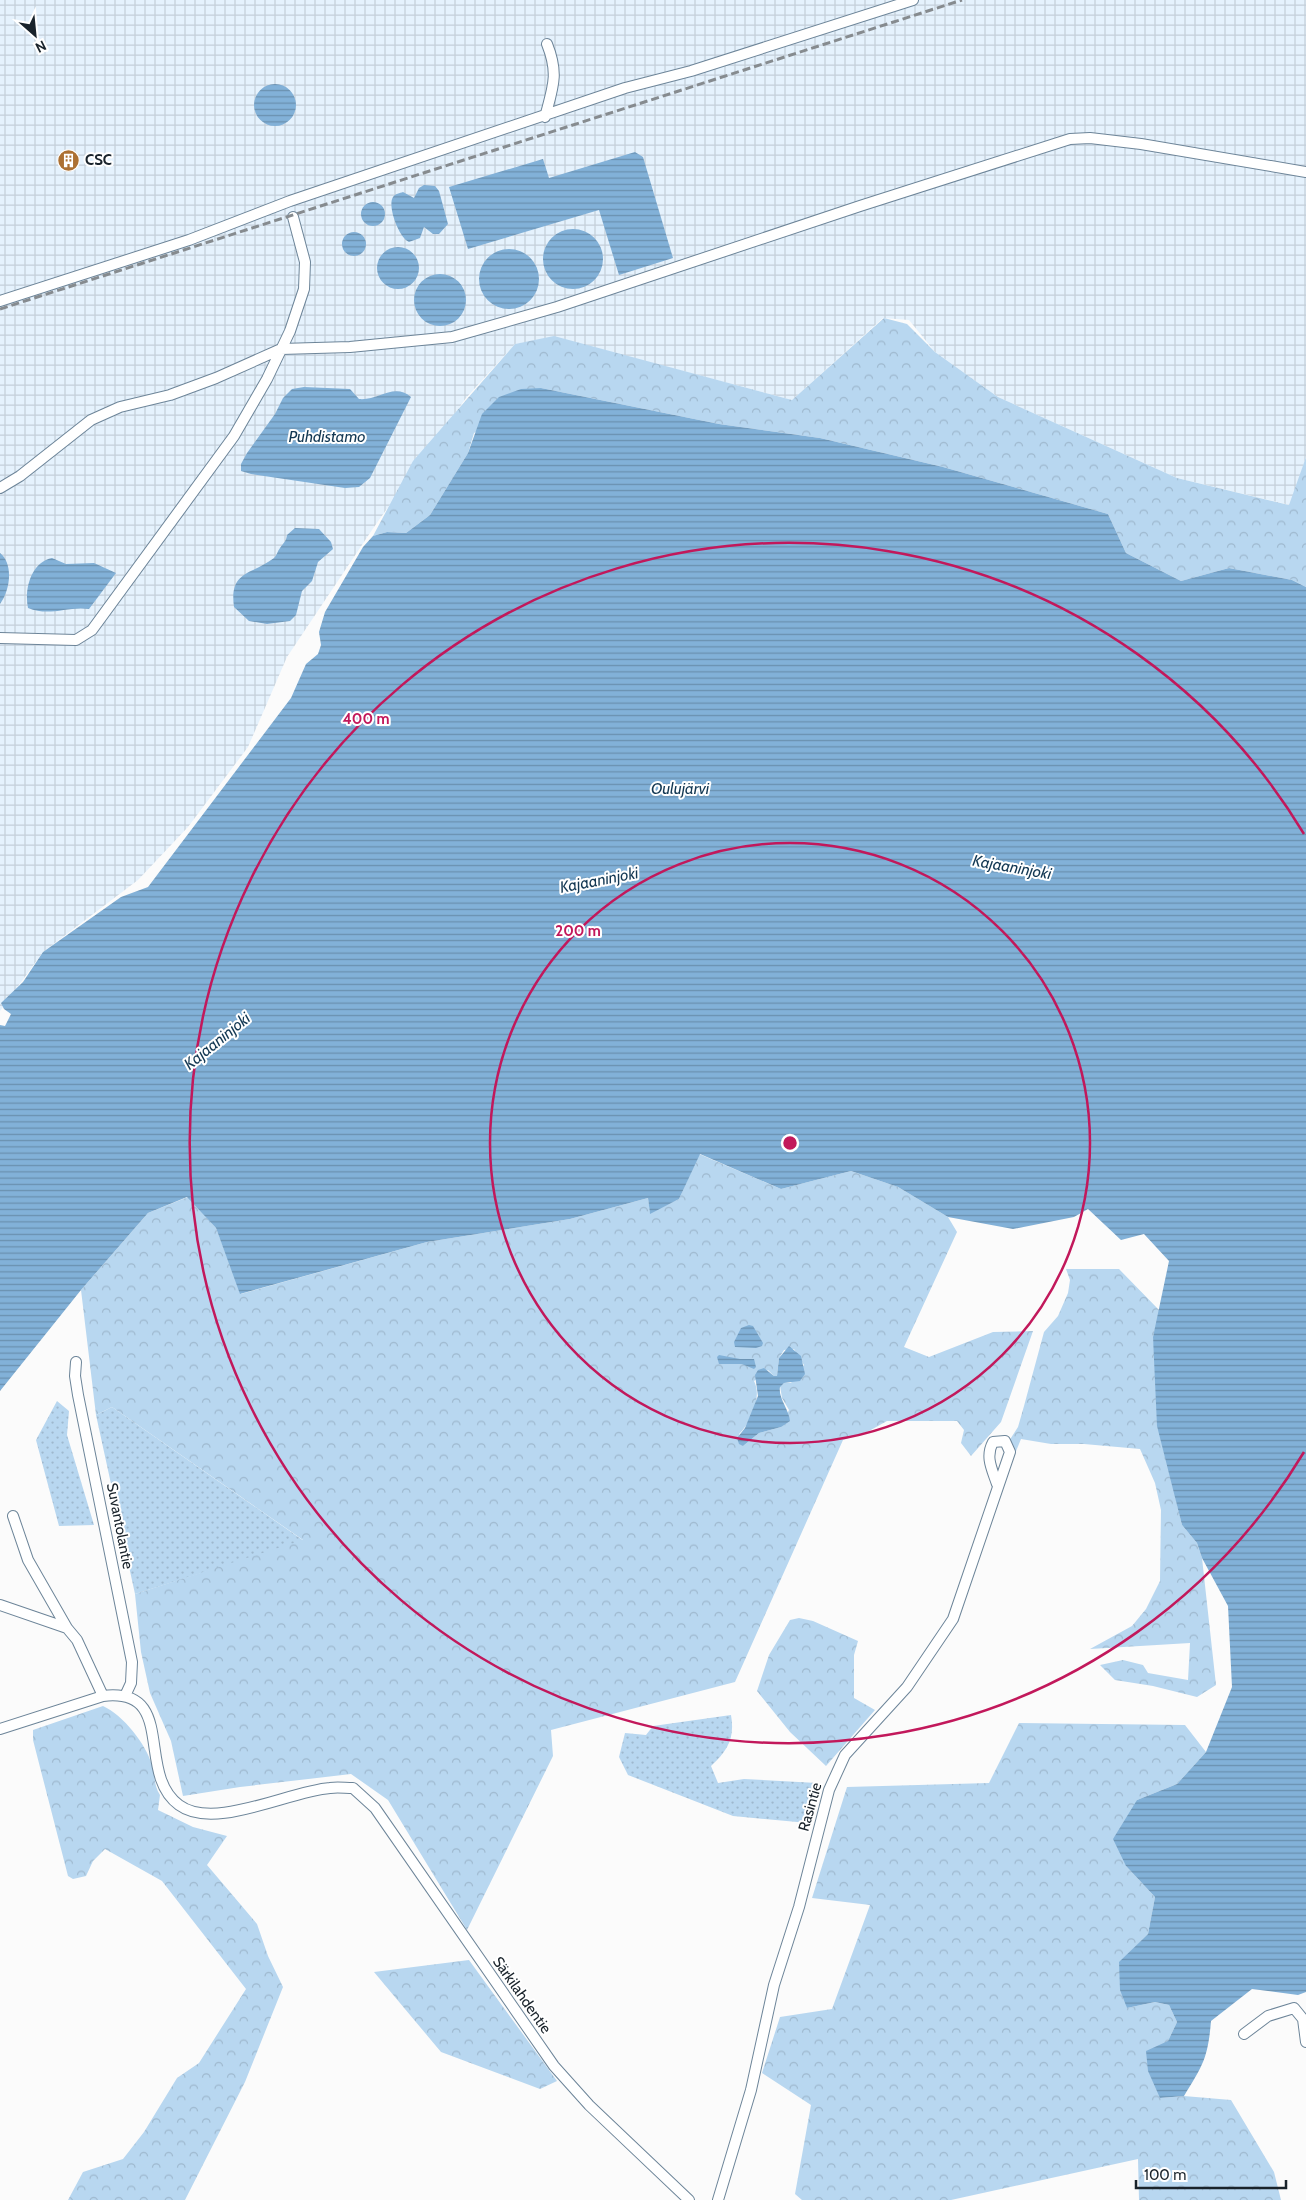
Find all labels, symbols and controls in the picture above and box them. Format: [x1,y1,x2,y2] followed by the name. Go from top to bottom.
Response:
[10,10,60,60] north arrow
[32,36,49,57] text: N
[57,148,81,172] building icon: CSC
[85,151,112,169] place label: CSC
[288,427,366,446] water label: Puhdistamo
[343,710,389,728] text: 400 m
[651,779,710,798] water label: Oulujärvi
[971,851,1054,883] water label: Kajaaninjoki
[558,863,641,897] water label: Kajaaninjoki
[555,922,601,940] text: 200 m
[180,1008,254,1073] water label: Kajaaninjoki
[781,1134,799,1152] centre of rings
[103,1481,137,1571] street label: Suvantolantie
[794,1780,826,1833] street label: Rasintie
[489,1953,555,2037] street label: Särkilahdentie
[1136,2158,1286,2190] scale bar
[1144,2166,1186,2184] text: 100 m

